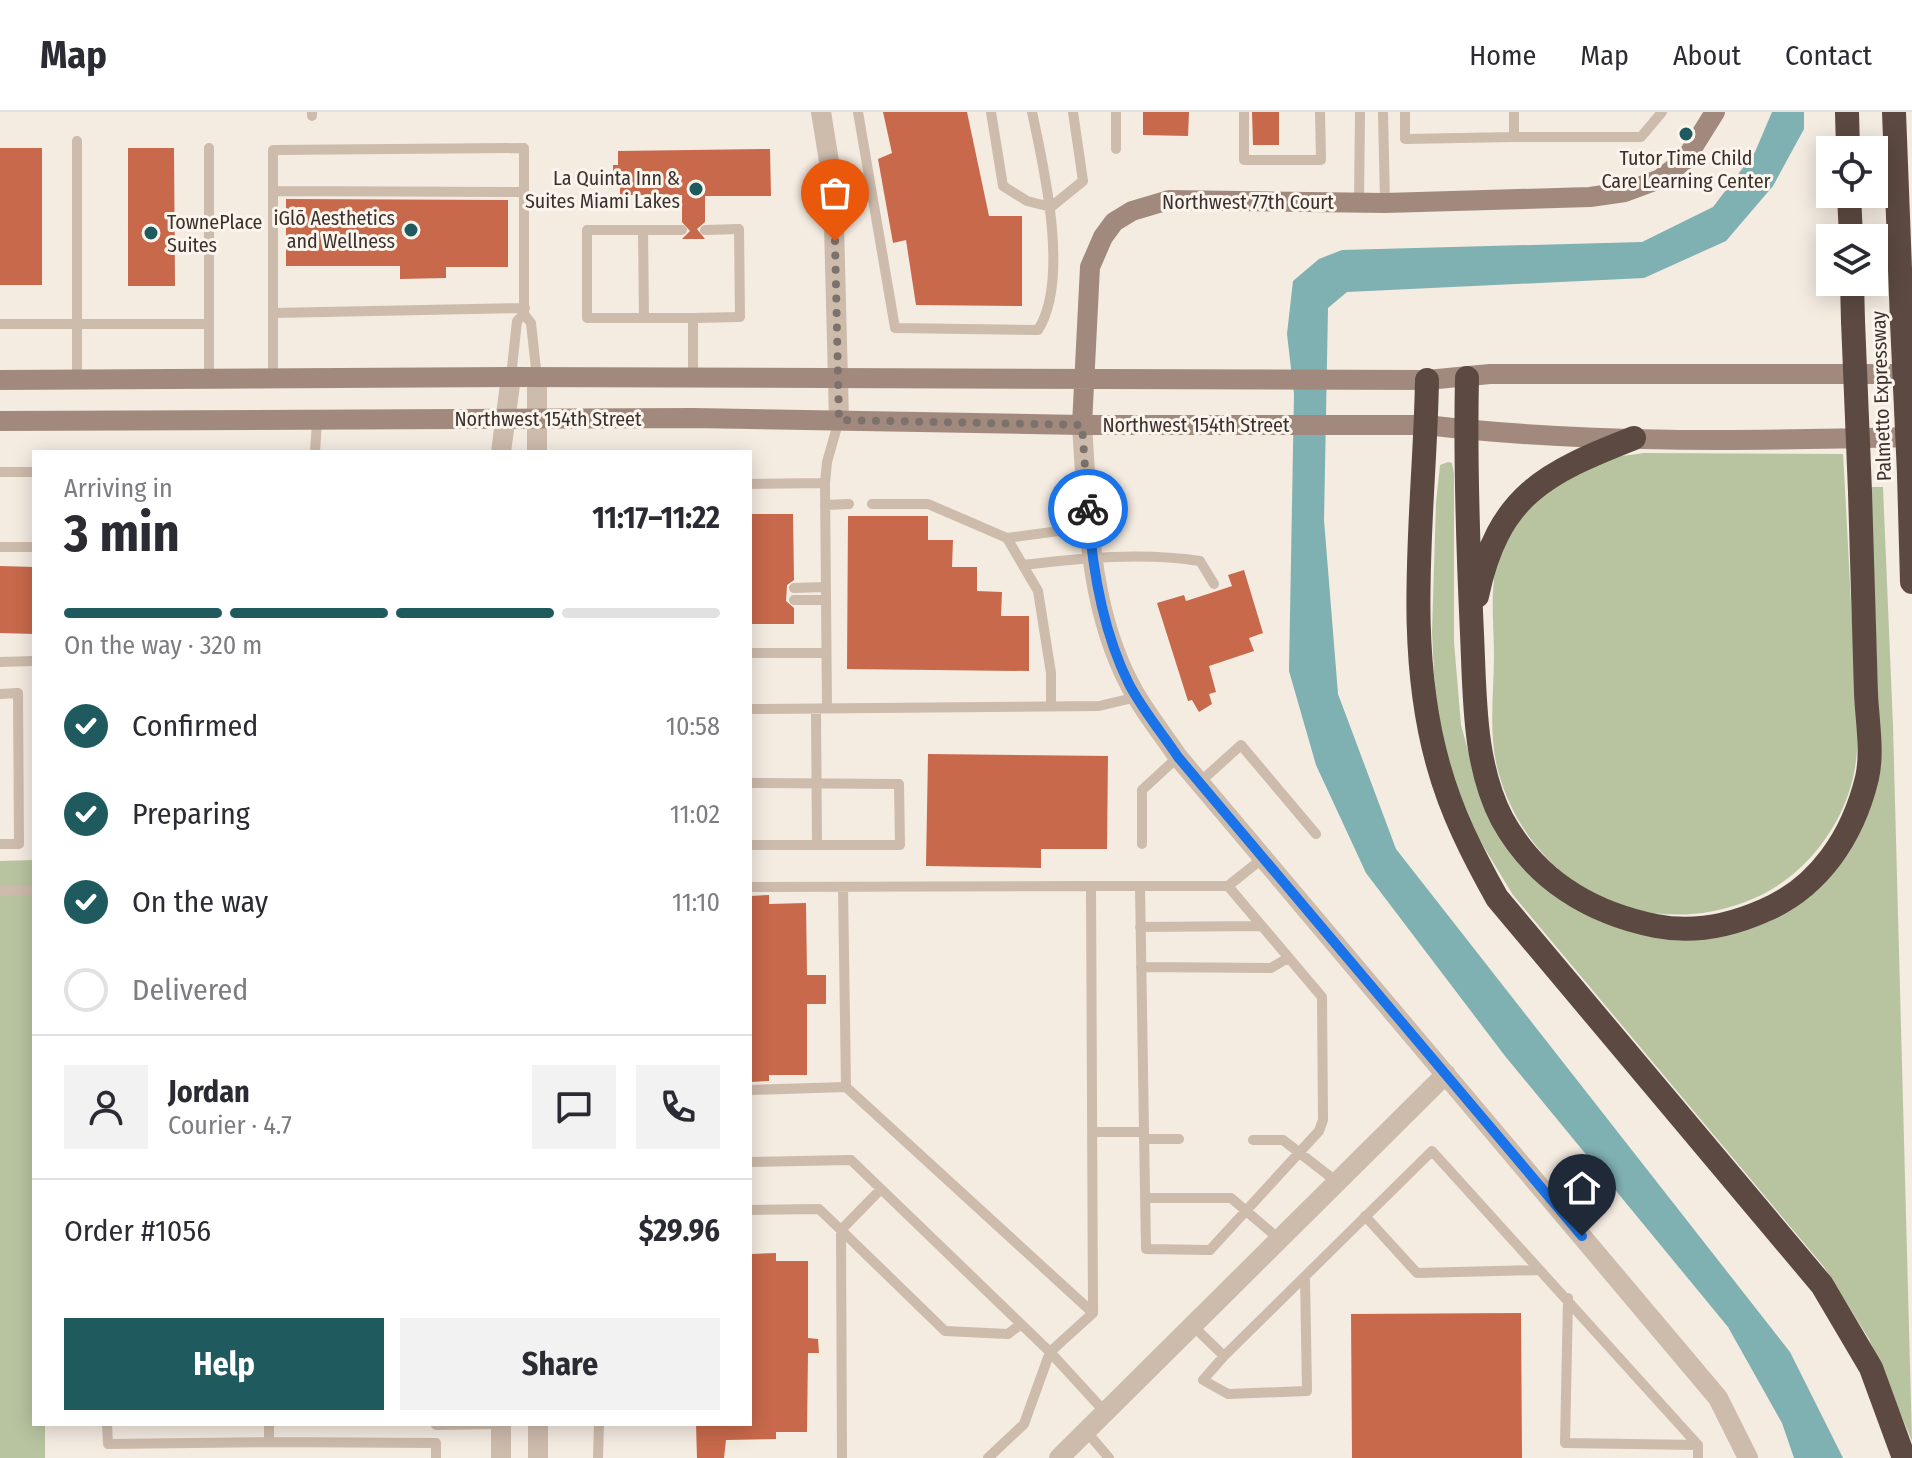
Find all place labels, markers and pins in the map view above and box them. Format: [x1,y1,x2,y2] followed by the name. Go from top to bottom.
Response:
[1677,125,1695,143] marker: Tutor Time Child Care Learning Center
[1601,146,1771,193] place label: Tutor Time Child Care Learning Center
[801,159,869,241] pin
[525,166,680,213] place label: La Quinta Inn & Suites Miami Lakes
[687,180,705,198] marker: La Quinta Inn & Suites Miami Lakes
[274,206,395,253] place label: iGlō Aesthetics and Wellness
[167,210,263,257] place label: TownePlace Suites
[402,221,420,239] marker: iGlō Aesthetics and Wellness
[142,224,160,242] marker: TownePlace Suites
[1548,1154,1616,1236] pin

